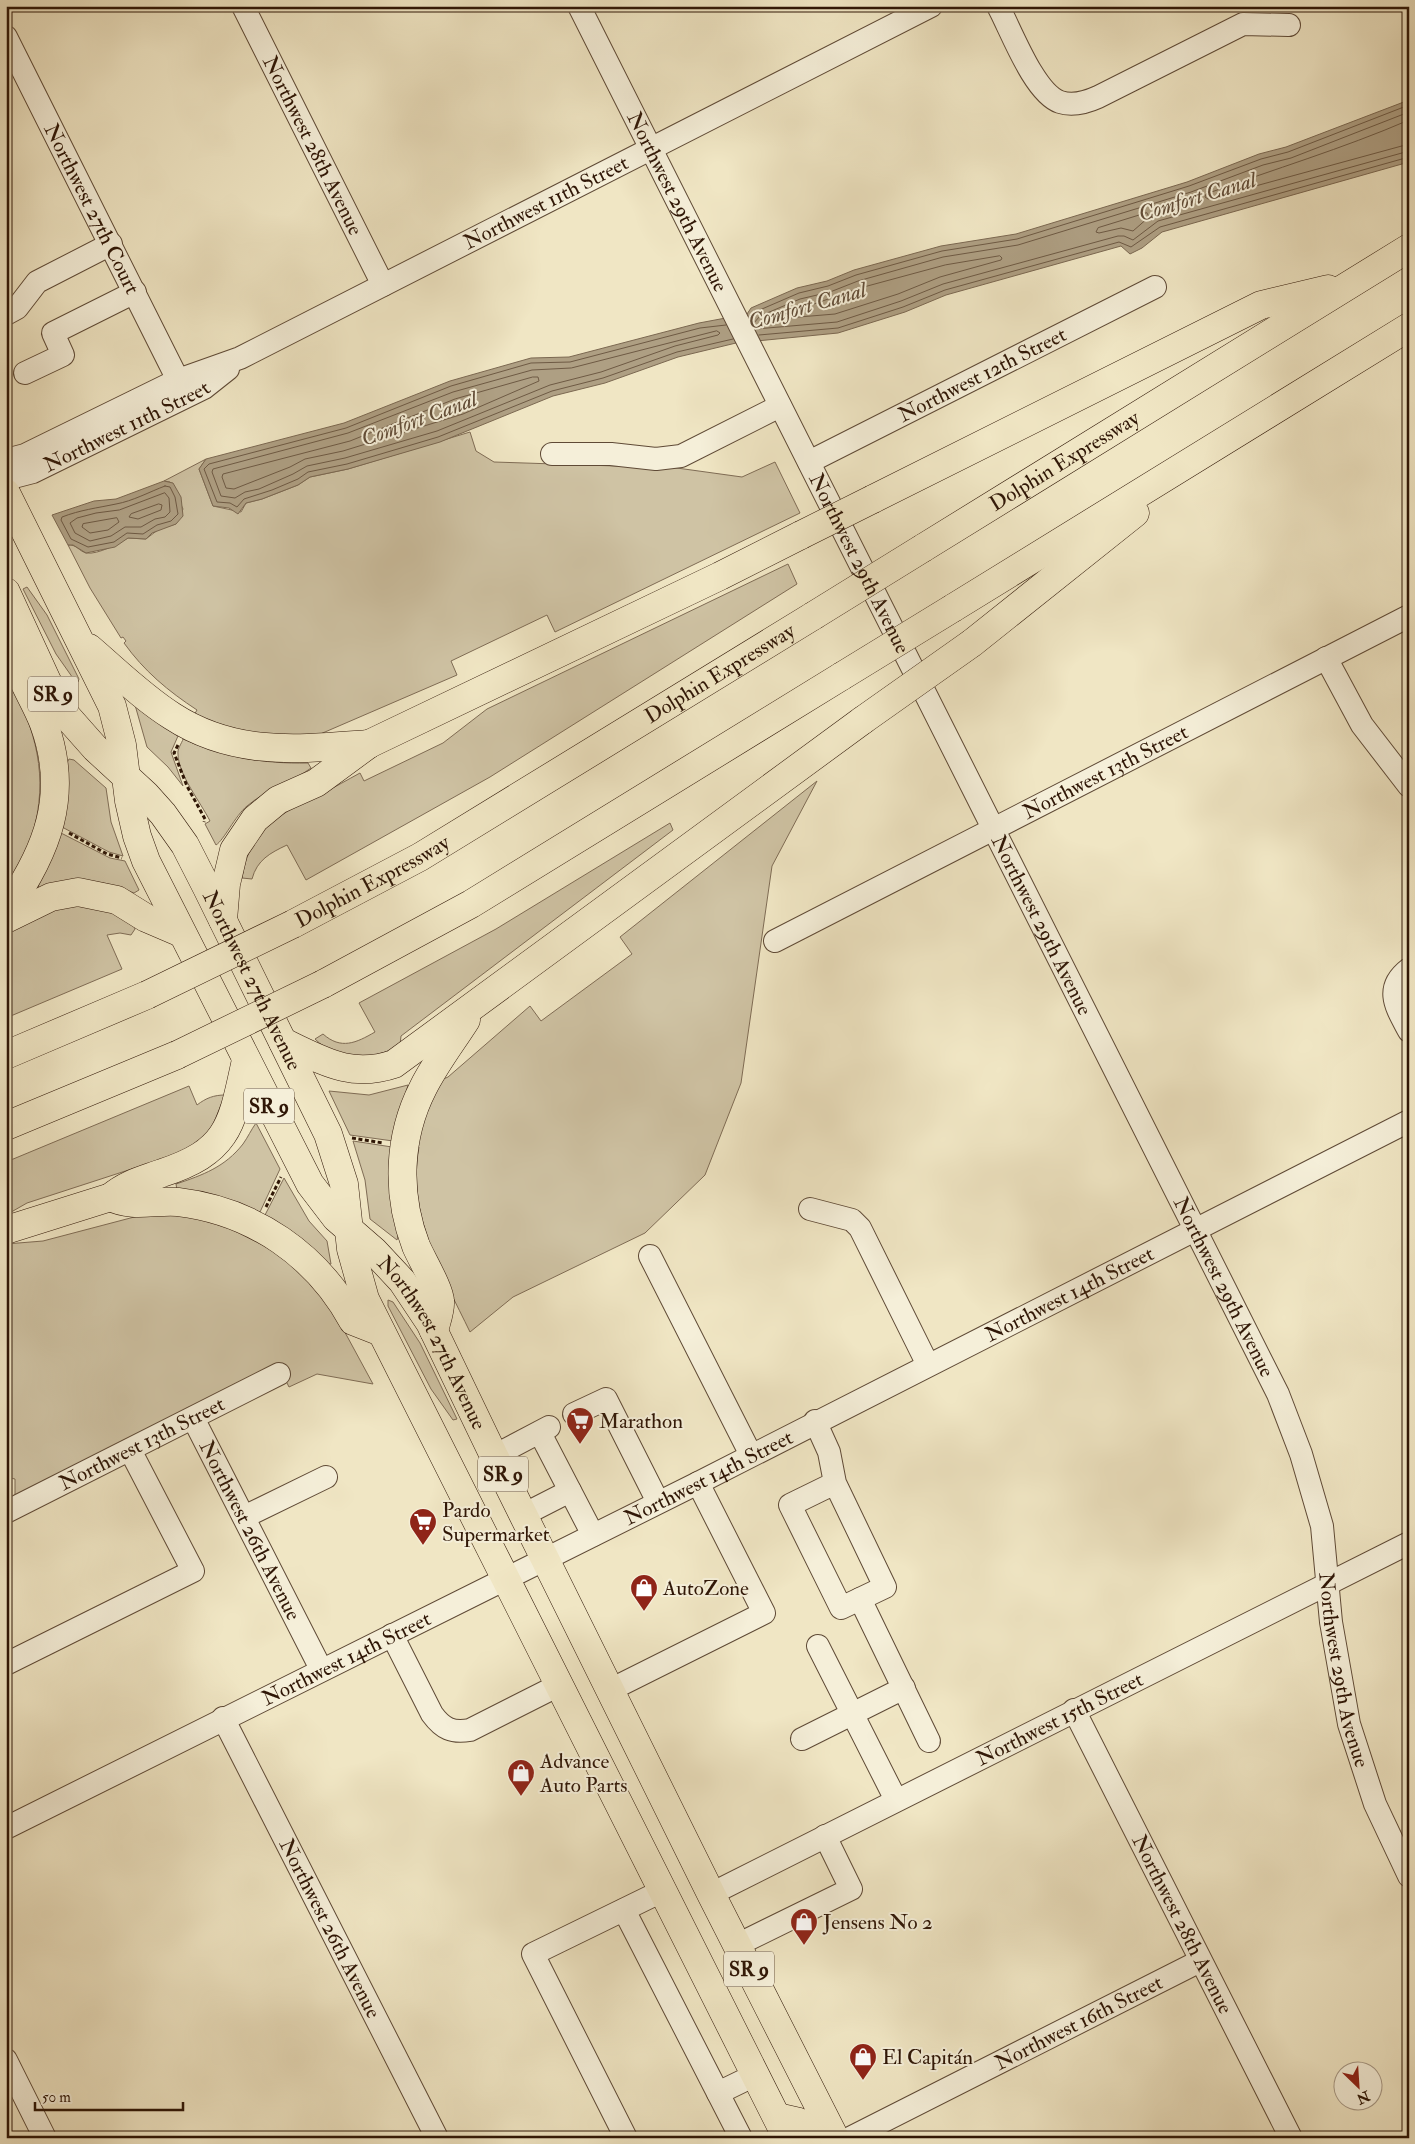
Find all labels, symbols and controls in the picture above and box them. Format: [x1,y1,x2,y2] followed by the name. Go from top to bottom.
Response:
[257,51,369,240] street label: Northwest 28th Avenue
[621,107,734,296] street label: Northwest 29th Avenue
[38,119,146,299] street label: Northwest 27th Court
[459,149,633,256] street label: Northwest 11th Street
[1135,165,1261,228] water label: Comfort Canal
[745,275,871,336] water label: Comfort Canal
[894,321,1071,428] street label: Northwest 12th Street
[39,375,216,478] street label: Northwest 11th Street
[357,384,483,453] water label: Comfort Canal
[984,404,1145,517] street label: Dolphin Expressway
[803,469,916,658] street label: Northwest 29th Avenue
[639,617,800,730] street label: Dolphin Expressway
[28,676,78,712] road number: SR 9
[1018,718,1193,825] street label: Northwest 13th Street
[291,828,455,934] street label: Dolphin Expressway
[985,830,1099,1020] street label: Northwest 29th Avenue
[197,886,308,1075] street label: Northwest 27th Avenue
[244,1088,294,1124] road number: SR 9
[1167,1192,1281,1382] street label: Northwest 29th Avenue
[981,1240,1158,1348] street label: Northwest 14th Street
[372,1250,493,1434] street label: Northwest 27th Avenue
[54,1390,229,1497] street label: Northwest 13th Street
[565,1406,595,1445] supermarket icon: Marathon
[599,1408,683,1435] place label: Marathon
[619,1423,797,1531] street label: Northwest 14th Street
[193,1436,307,1625] street label: Northwest 26th Avenue
[478,1456,528,1492] road number: SR 9
[442,1497,550,1548] place label: Pardo Supermarket
[408,1507,438,1546] supermarket icon: Pardo Supermarket
[1313,1571,1376,1771] street label: Northwest 29th Avenue
[629,1573,659,1612] shop icon: AutoZone
[662,1575,749,1602] place label: AutoZone
[257,1605,435,1712] street label: Northwest 14th Street
[971,1665,1148,1772] street label: Northwest 15th Street
[539,1748,628,1799] place label: Advance Auto Parts
[506,1758,536,1797] shop icon: Advance Auto Parts
[1126,1830,1239,2018] street label: Northwest 28th Avenue
[273,1834,387,2023] street label: Northwest 26th Avenue
[789,1907,819,1946] shop icon: Jensens No 2
[822,1909,933,1936] place label: Jensens No 2
[724,1952,774,1986] road number: SR 9
[990,1969,1167,2076] street label: Northwest 16th Street
[848,2042,878,2081] shop icon: El Capitán
[882,2044,973,2071] place label: El Capitán
[1332,2062,1382,2112] north arrow
[35,2079,182,2111] scale bar
[1354,2087,1373,2108] text: N
[42,2088,71,2107] text: 50 m

